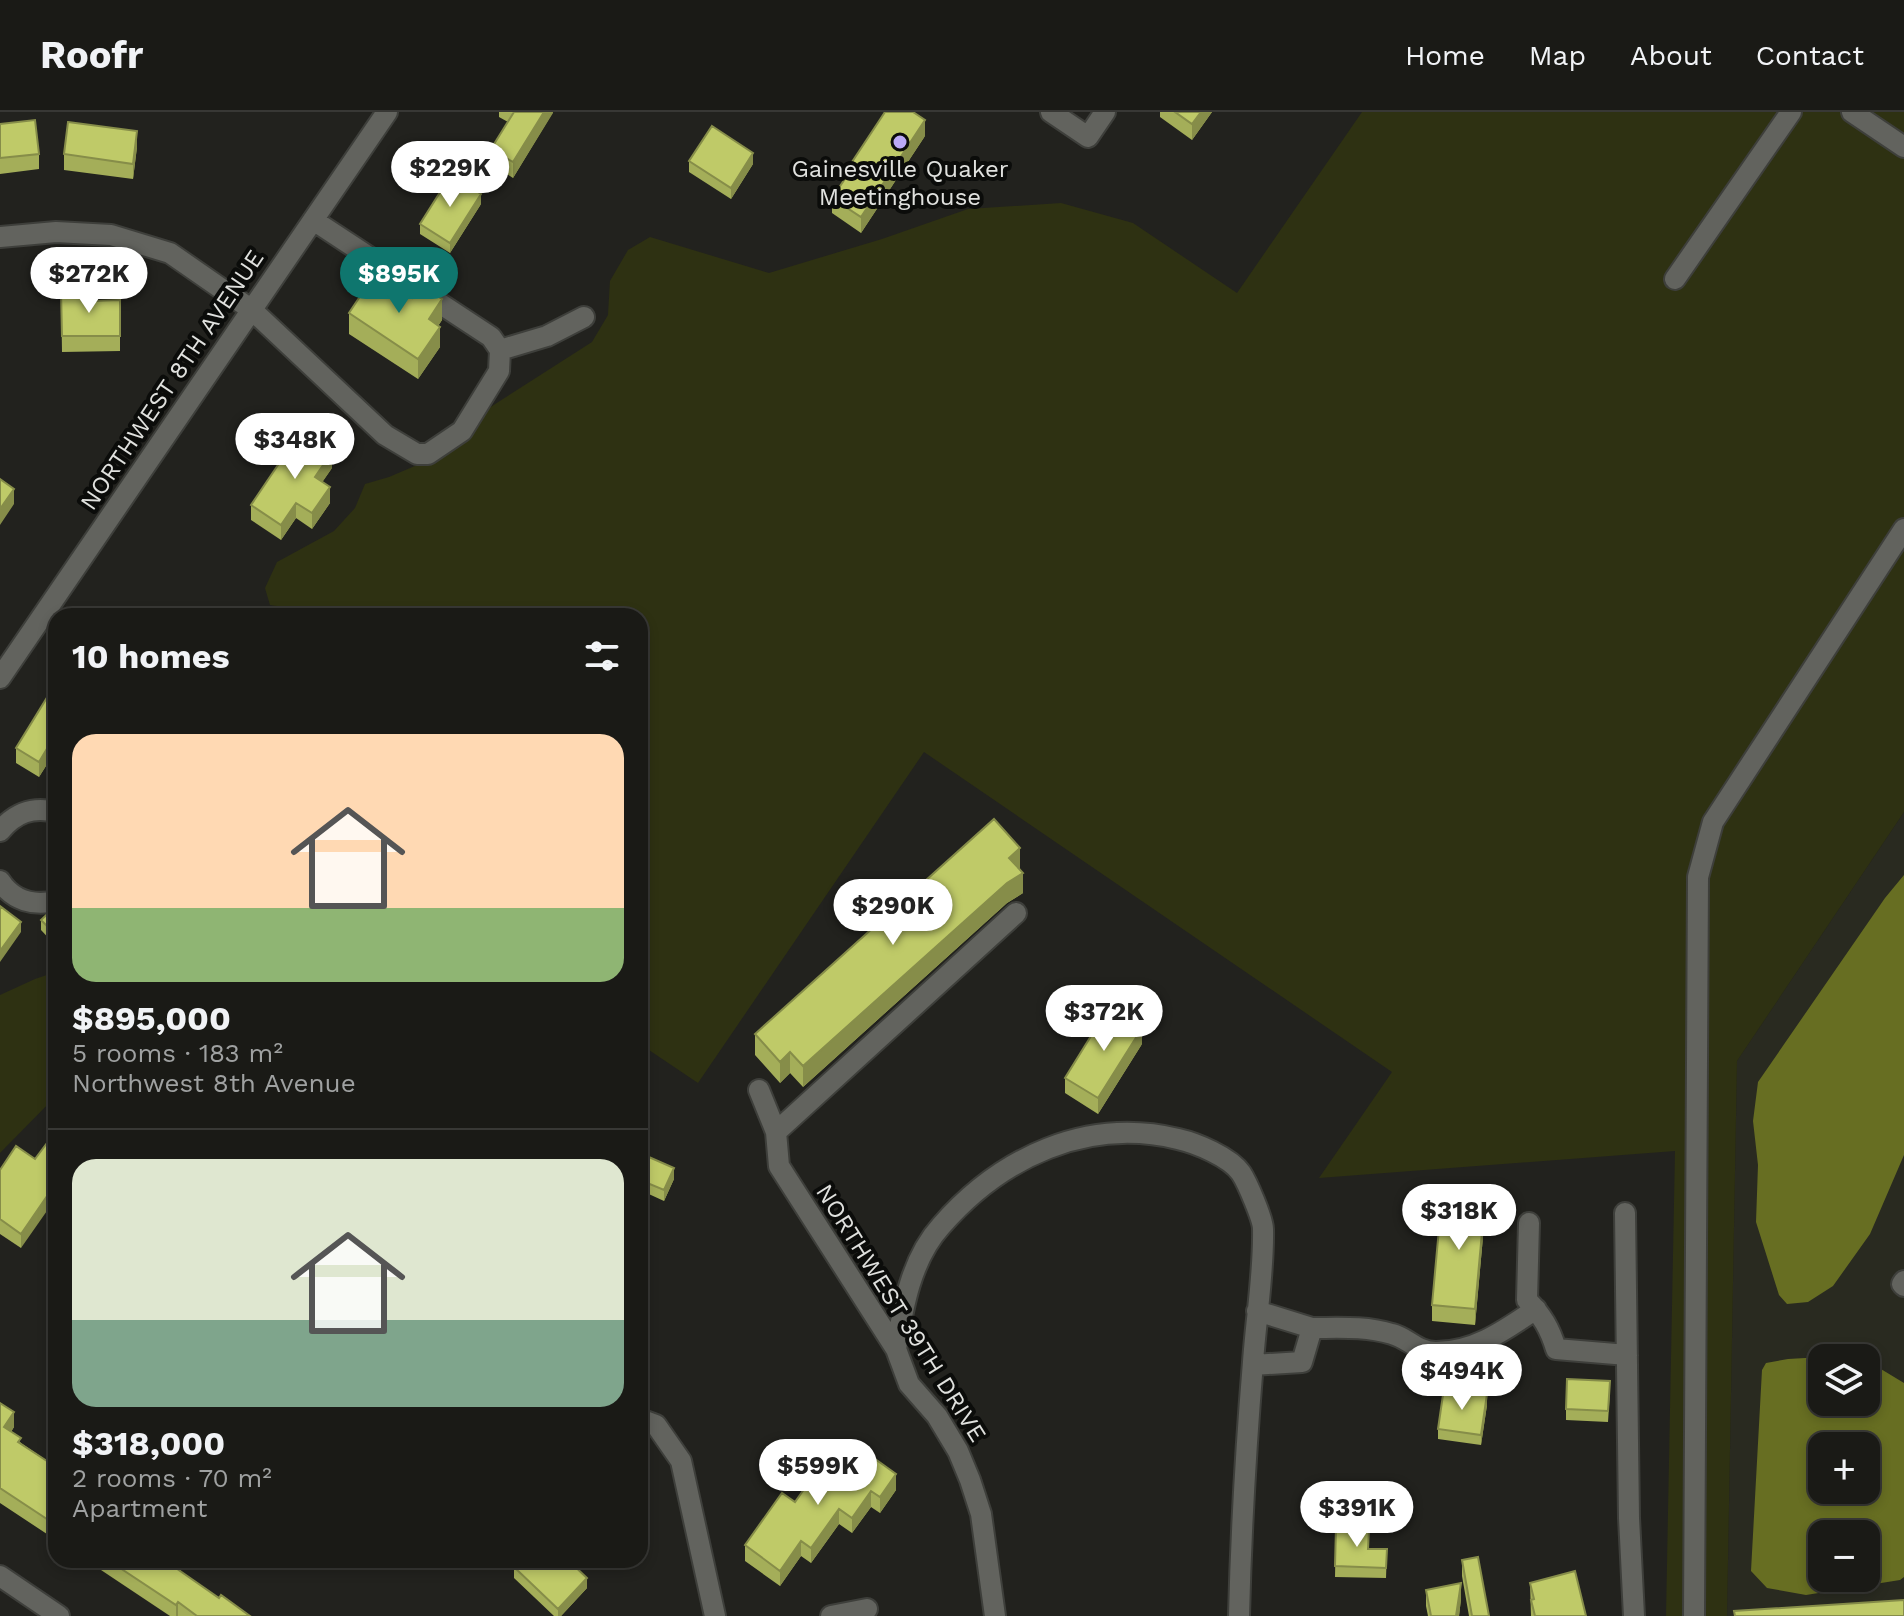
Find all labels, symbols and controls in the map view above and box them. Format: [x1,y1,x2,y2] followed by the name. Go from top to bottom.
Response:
[40,33,143,77] text: Roofr
[1405,39,1485,72] text: Home
[1529,39,1586,72] text: Map
[1630,39,1712,72] text: About
[1756,39,1864,72] text: Contact
[891,133,909,151] marker: Gainesville Quaker Meetinghouse
[394,141,506,209] pin: $229K
[409,152,491,182] text: $229K
[791,155,1009,211] place label: Gainesville Quaker Meetinghouse
[74,245,270,515] street label: NORTHWEST 8TH AVENUE
[33,247,145,315] pin: $272K
[343,247,455,315] pin: $895K
[48,258,130,288] text: $272K
[358,258,440,288] text: $895K
[239,413,351,481] pin: $348K
[253,424,337,454] text: $348K
[580,634,624,678] icon: filters
[72,636,230,676] text: 10 homes
[276,786,420,930] icon: home
[837,879,949,947] pin: $290K
[852,890,934,920] text: $290K
[1048,985,1160,1053] pin: $372K
[1064,996,1144,1026] text: $372K
[72,998,231,1038] text: $895,000
[72,1038,283,1068] text: 5 rooms · 183 m²
[72,1068,356,1098] text: Northwest 8th Avenue
[810,1179,992,1447] street label: NORTHWEST 39TH DRIVE
[1403,1184,1515,1252] pin: $318K
[1420,1195,1498,1225] text: $318K
[276,1211,420,1355] icon: home
[1406,1344,1518,1412] pin: $494K
[1808,1344,1880,1592] map controls
[1808,1344,1880,1416] button: layers
[1420,1355,1504,1385] text: $494K
[72,1423,225,1463] text: $318,000
[1808,1432,1880,1504] button: +
[762,1439,874,1507] pin: $599K
[777,1450,859,1480] text: $599K
[72,1463,272,1493] text: 2 rooms · 70 m²
[1301,1481,1413,1549] pin: $391K
[1318,1492,1396,1522] text: $391K
[72,1493,208,1523] text: Apartment
[1808,1520,1880,1592] button: −

